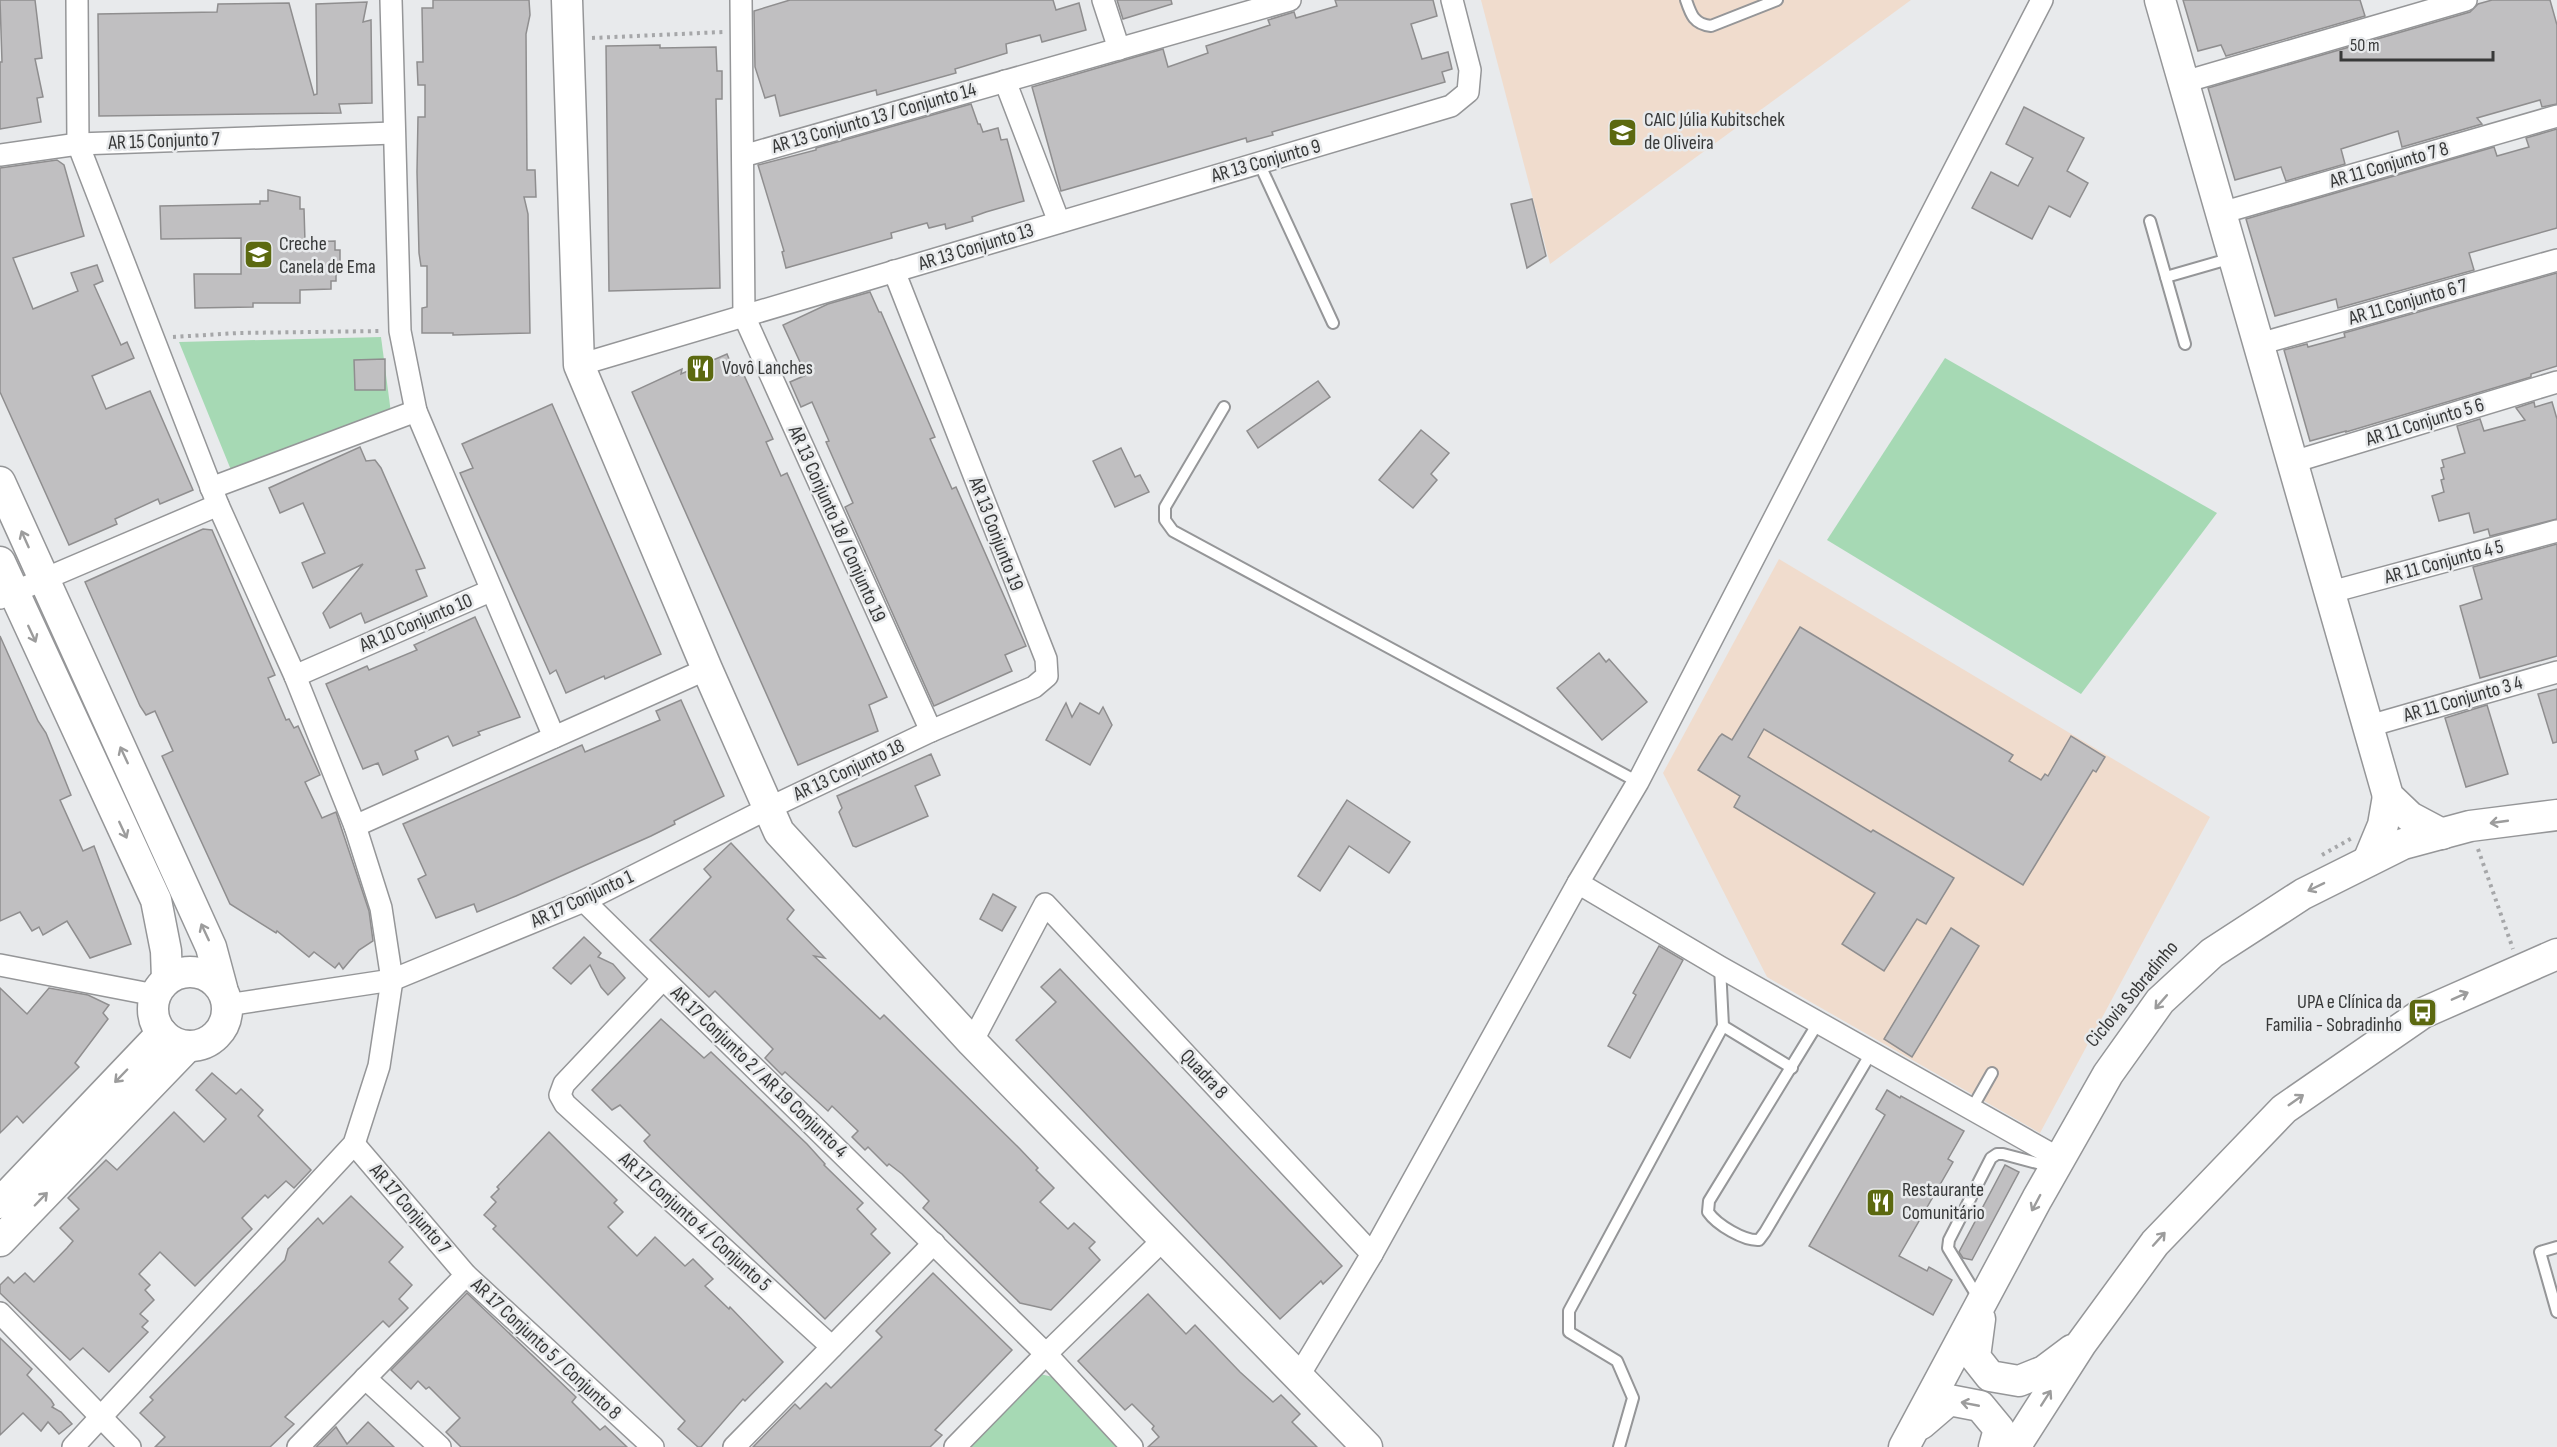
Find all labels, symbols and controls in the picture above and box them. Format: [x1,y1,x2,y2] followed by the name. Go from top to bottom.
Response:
[2341,24,2492,62] scale bar
[2350,35,2380,56] text: 50 m
[768,77,979,159] street label: AR 13 Conjunto 13 / Conjunto 14
[1644,108,1785,155] place label: CAIC Júlia Kubitschek de Oliveira
[1607,116,1639,148] school or university icon: CAIC Júlia Kubitschek de Oliveira
[107,127,220,155] street label: AR 15 Conjunto 7
[1207,134,1324,188] street label: AR 13 Conjunto 9
[2326,137,2451,194] street label: AR 11 Conjunto 7 8
[914,218,1037,276] street label: AR 13 Conjunto 13
[279,232,376,279] place label: Creche Canela de Ema
[242,239,274,271] school or university icon: Creche Canela de Ema
[2345,274,2470,331] street label: AR 11 Conjunto 6 7
[685,352,717,384] restaurant icon: Vovô Lanches
[722,356,813,380] place label: Vovô Lanches
[2362,393,2487,452] street label: AR 11 Conjunto 5 6
[782,421,891,626] street label: AR 13 Conjunto 18 / Conjunto 19
[963,473,1029,594] street label: AR 13 Conjunto 19
[19,531,31,549] one-way arrow
[2381,535,2506,590] street label: AR 11 Conjunto 4 5
[355,588,476,658] street label: AR 10 Conjunto 10
[26,625,38,643] one-way arrow
[2400,671,2525,728] street label: AR 11 Conjunto 3 4
[789,734,908,807] street label: AR 13 Conjunto 18
[117,747,129,765] one-way arrow
[2490,817,2509,828] one-way arrow
[118,821,130,839] one-way arrow
[526,865,637,934] street label: AR 17 Conjunto 1
[2308,881,2326,893] one-way arrow
[198,924,210,942] one-way arrow
[2081,936,2183,1052] street label: Ciclovia Sobradinho
[665,980,853,1163] street label: AR 17 Conjunto 2 / AR 19 Conjunto 4
[2265,990,2402,1037] place label: UPA e Clínica da Familia - Sobradinho
[2451,990,2469,1002] one-way arrow
[2154,995,2168,1010] one-way arrow
[2407,997,2439,1029] bus stop icon: UPA e Clínica da Familia - Sobradinho
[1175,1044,1233,1104] street label: Quadra 8
[114,1068,129,1083] one-way arrow
[2287,1094,2304,1106] one-way arrow
[613,1147,776,1297] street label: AR 17 Conjunto 4 / Conjunto 5
[364,1158,456,1259] street label: AR 17 Conjunto 7
[1902,1178,1985,1225] place label: Restaurante Comunitário
[1865,1186,1897,1218] restaurant icon: Restaurante Comunitário
[33,1191,48,1206] one-way arrow
[2030,1194,2042,1211] one-way arrow
[2152,1232,2166,1247] one-way arrow
[465,1272,626,1425] street label: AR 17 Conjunto 5 / Conjunto 8
[2041,1390,2053,1407] one-way arrow
[1961,1398,1980,1409] one-way arrow

